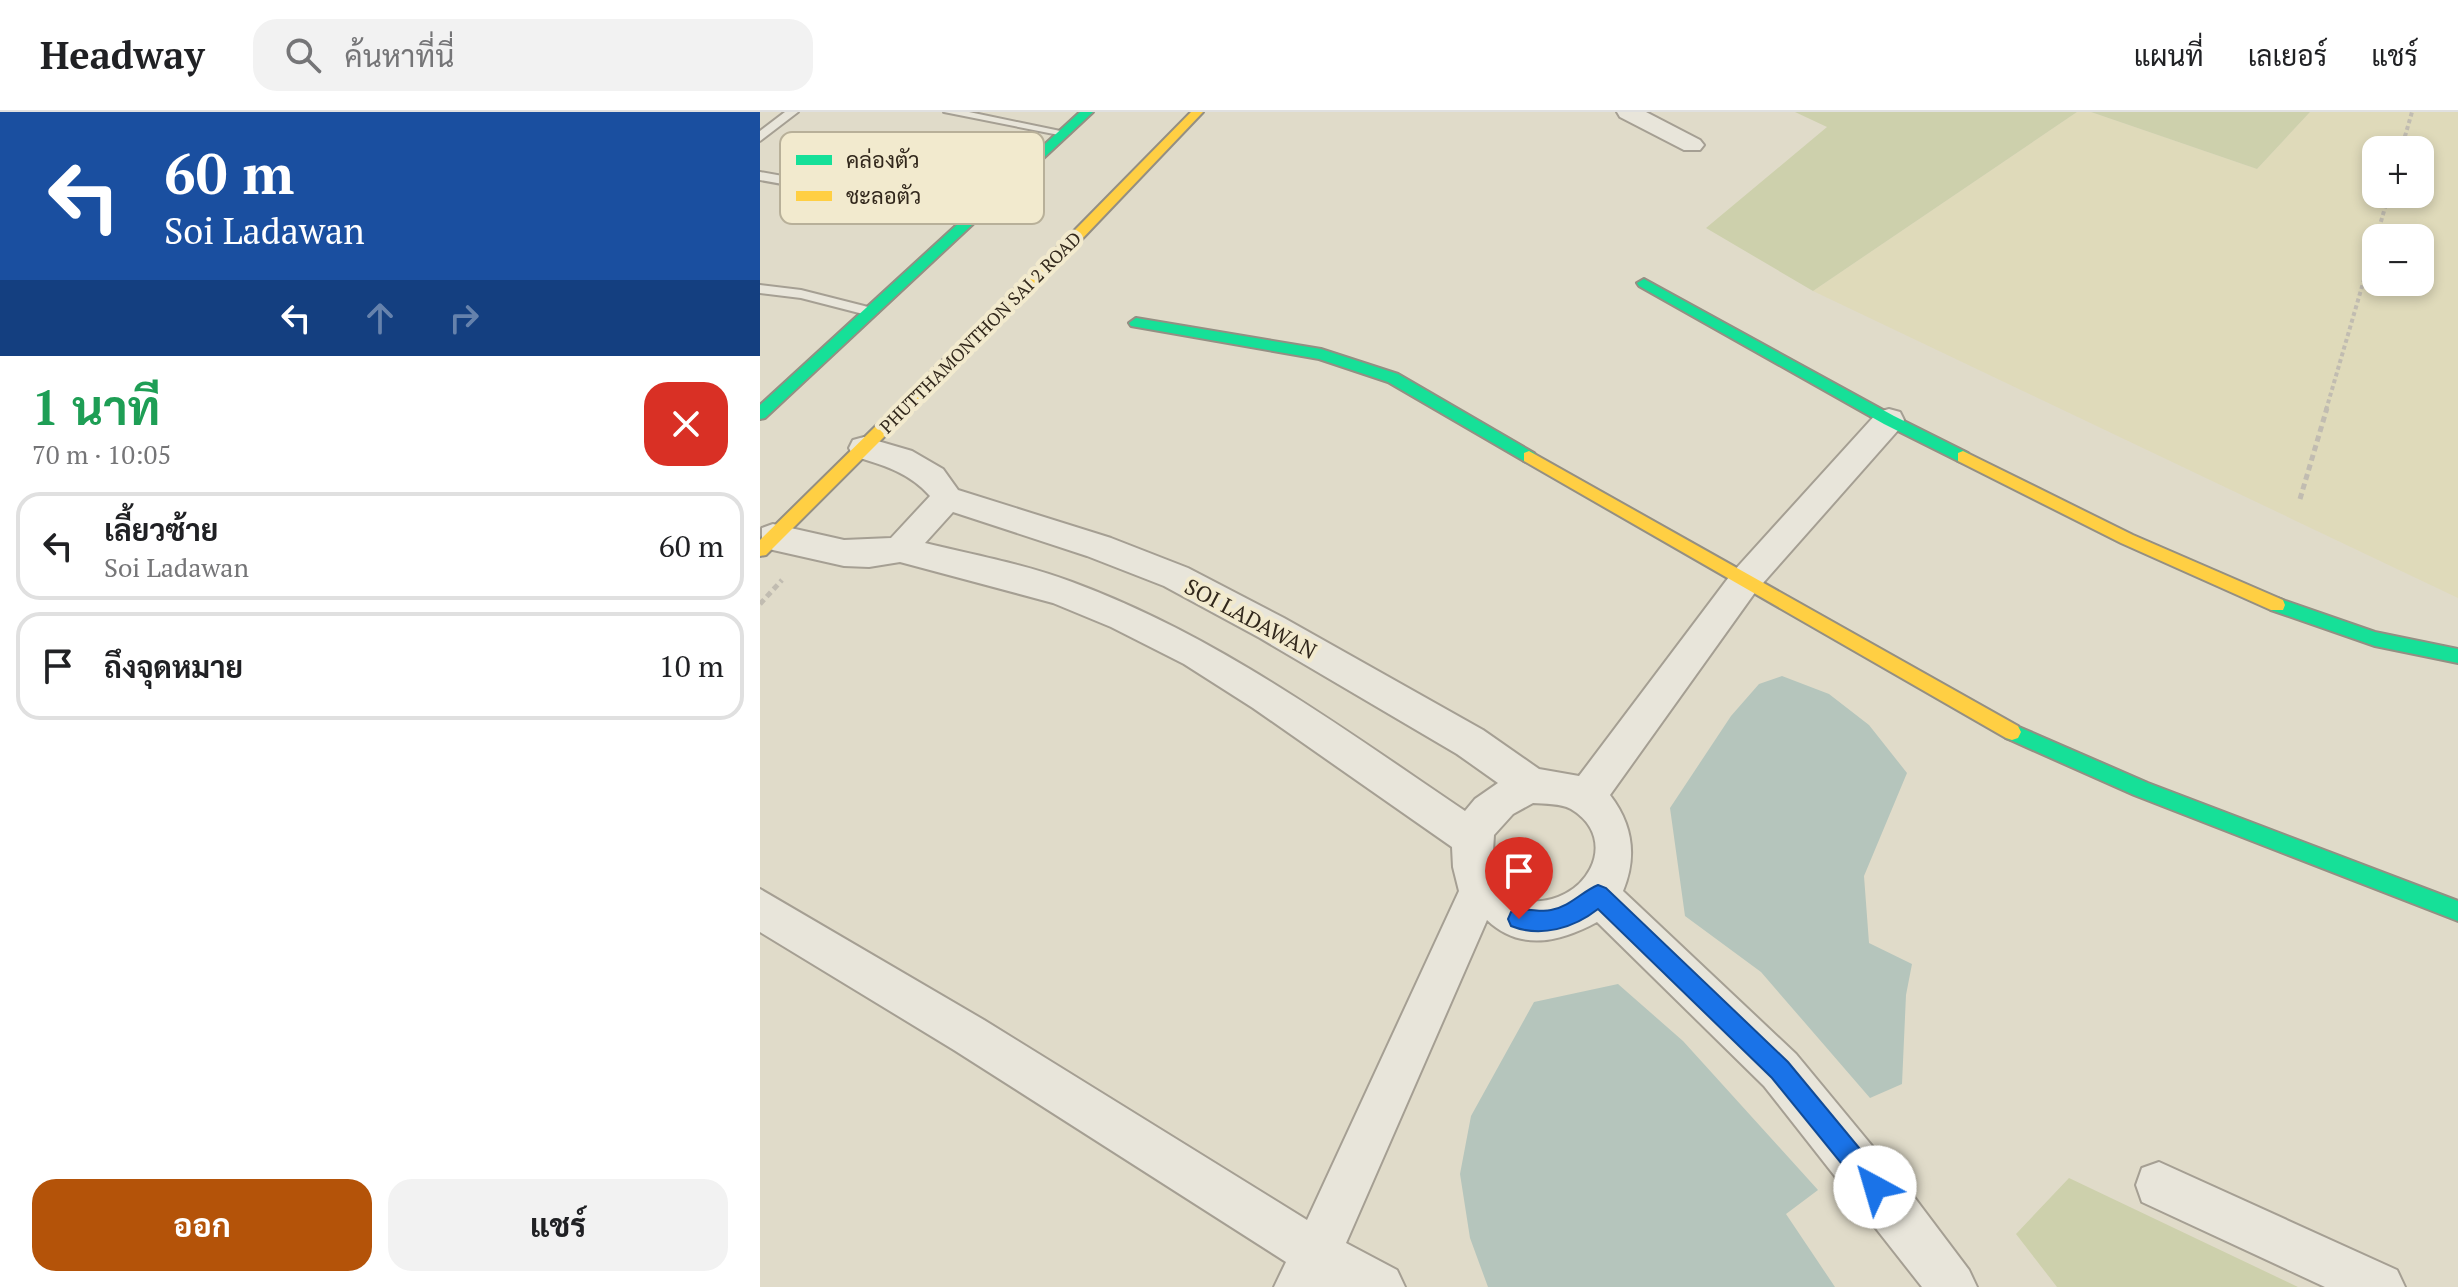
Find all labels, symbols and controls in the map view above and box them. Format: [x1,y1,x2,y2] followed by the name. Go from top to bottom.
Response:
[253,19,813,91] search box
[40,30,205,80] text: Headway
[281,33,325,77] icon: search
[345,36,454,76] text: ค้นหาที่นี่
[2134,37,2204,74] text: แผนที่
[2248,37,2327,74] text: เลเยอร์
[2371,37,2418,74] text: แชร์
[780,132,1044,224] legend
[164,136,294,210] text: 60 m
[2362,136,2434,296] map controls
[2362,136,2434,208] button: +
[32,144,136,248] icon: left
[846,145,920,174] text: คล่องตัว
[846,181,921,210] text: ชะลอตัว
[164,207,365,254] text: Soi Ladawan
[2362,224,2434,296] button: −
[874,226,1086,438] street label: PHUTTHAMONTHON SAI 2 ROAD
[274,296,318,340] icon: left
[358,296,402,340] icon: ahead
[442,296,486,340] icon: right
[32,375,160,439] text: 1 นาที
[644,382,728,466] button: close
[32,437,171,471] text: 70 m · 10:05
[104,510,218,550] text: เลี้ยวซ้าย
[36,524,80,568] icon: left
[659,526,724,566] text: 60 m
[104,550,249,584] text: Soi Ladawan
[1180,571,1322,665] street label: SOI LADAWAN
[36,644,80,688] icon: arrive
[659,646,724,686] text: 10 m
[104,647,243,687] text: ถึงจุดหมาย
[1485,837,1553,919] pin
[1497,849,1541,893] icon: arrive
[1833,1145,1917,1229] position arrow
[32,1179,372,1271] button: ออก
[388,1179,728,1271] button: แชร์

